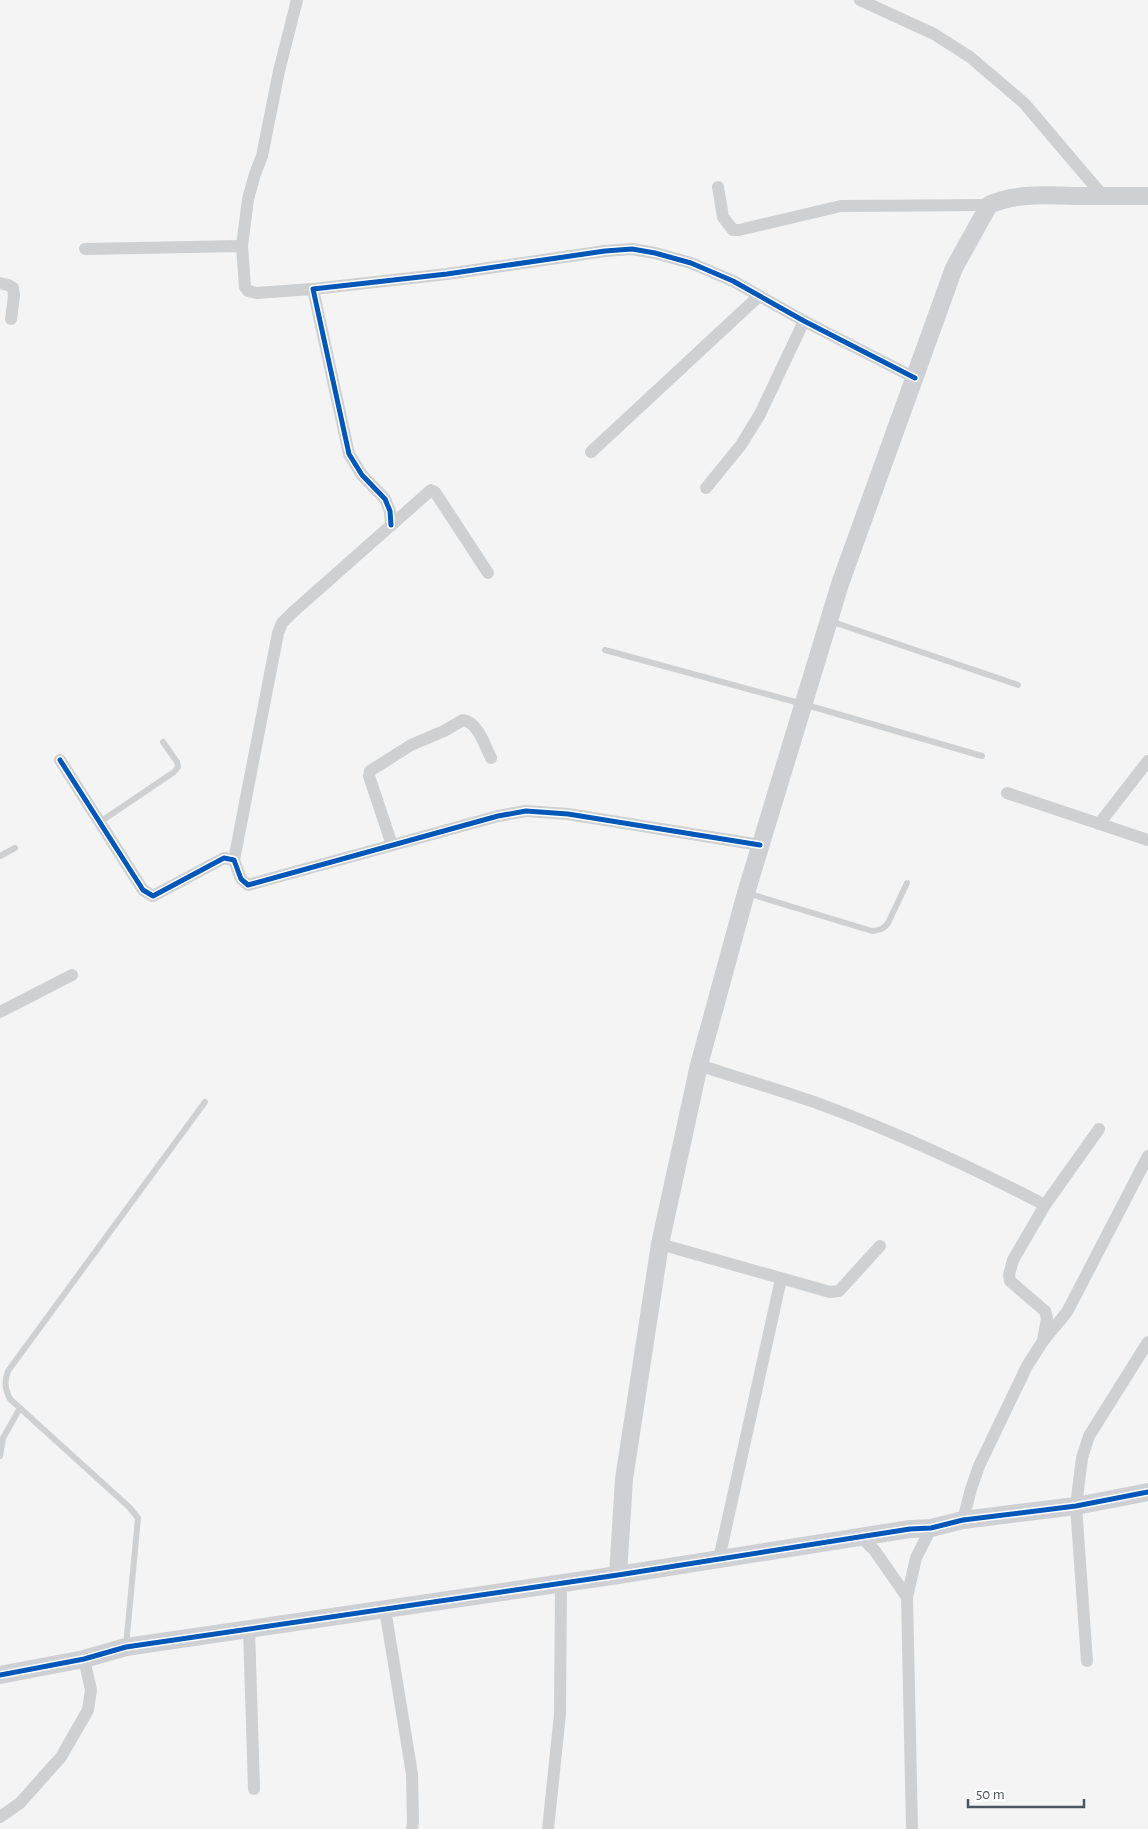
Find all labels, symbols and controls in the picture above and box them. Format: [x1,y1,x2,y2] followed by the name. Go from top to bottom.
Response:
[968,1776,1084,1808] scale bar
[976,1787,1005,1802] text: 50 m

